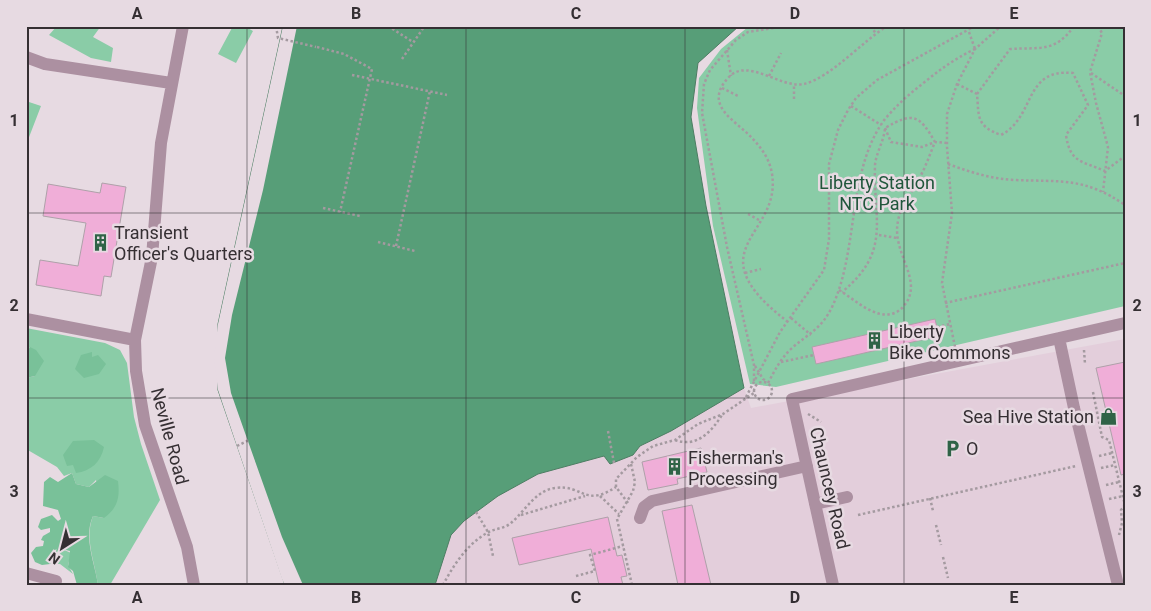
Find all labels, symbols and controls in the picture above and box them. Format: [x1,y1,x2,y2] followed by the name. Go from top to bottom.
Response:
[132,4,143,23] text: A
[351,4,361,23] text: B
[571,4,581,23] text: C
[790,4,800,23] text: D
[1010,4,1019,23] text: E
[9,111,19,130] text: 1
[1132,111,1142,130] text: 1
[819,172,935,214] park label: Liberty Station NTC Park
[114,222,253,264] place label: Transient Officer's Quarters
[90,232,110,252] building icon: Transient Officer's Quarters
[9,296,19,315] text: 2
[1132,296,1142,315] text: 2
[889,321,1011,363] place label: Liberty Bike Commons
[865,331,885,351] building icon: Liberty Bike Commons
[147,385,193,487] street label: Neville Road
[963,406,1094,427] place label: Sea Hive Station
[1098,406,1118,426] shop icon: Sea Hive Station
[806,425,854,551] street label: Chauncey Road
[942,438,962,458] parking icon: O
[966,438,978,459] place label: O
[688,447,784,489] place label: Fisherman's Processing
[664,457,684,477] building icon: Fisherman's Processing
[9,482,19,501] text: 3
[1132,482,1142,501] text: 3
[38,524,88,574] north arrow
[46,549,63,568] text: N
[132,588,143,607] text: A
[351,588,361,607] text: B
[571,588,581,607] text: C
[790,588,800,607] text: D
[1010,588,1019,607] text: E

